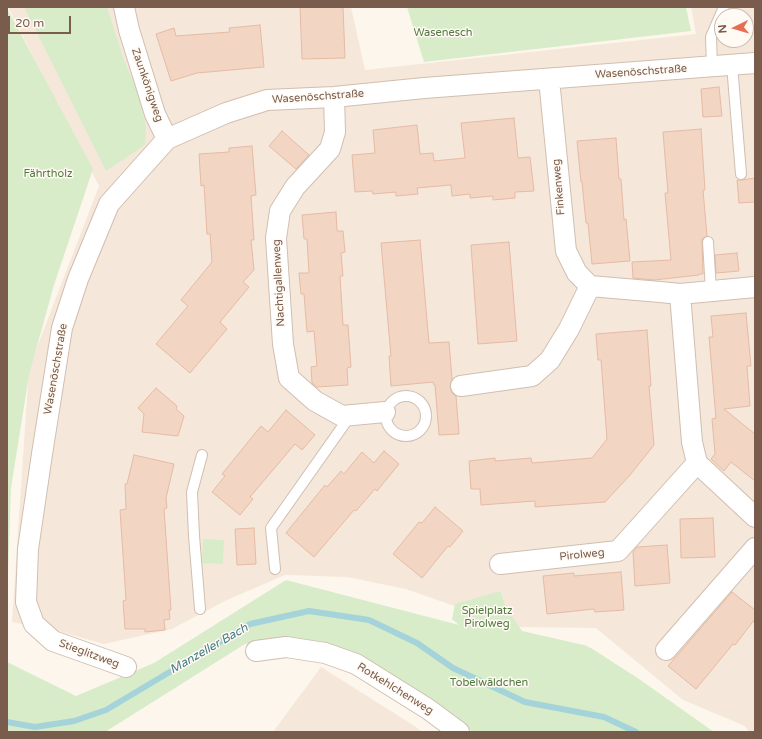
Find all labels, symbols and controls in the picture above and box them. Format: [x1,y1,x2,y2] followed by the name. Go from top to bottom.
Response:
[10,8,73,34] scale bar
[714,8,754,48] north arrow
[15,16,44,30] text: 20 m
[716,24,729,34] text: N
[413,26,473,40] park label: Wasenesch
[128,46,166,124] street label: Zaunkönigweg
[594,62,688,82] street label: Wasenöschstraße
[271,87,365,107] street label: Wasenöschstraße
[550,158,568,216] street label: Finkenweg
[24,167,72,181] park label: Fährtholz
[270,239,288,327] street label: Nachtigallenweg
[41,322,71,416] street label: Wasenöschstraße
[559,546,605,564] street label: Pirolweg
[462,604,512,630] park label: Spielplatz Pirolweg
[167,621,251,677] water label: Manzeller Bach
[57,637,121,671] street label: Stieglitzweg
[354,660,436,718] street label: Rotkehlchenweg
[450,676,528,690] park label: Tobelwäldchen

